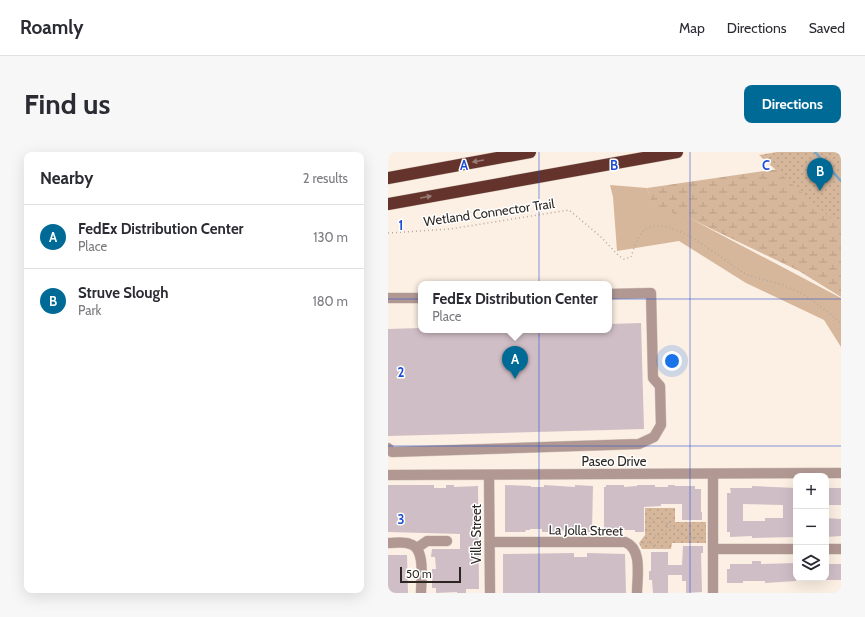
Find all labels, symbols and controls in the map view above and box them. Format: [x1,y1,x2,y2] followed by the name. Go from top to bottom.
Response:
[20,16,83,39] text: Roamly
[679,19,705,37] text: Map
[727,19,787,37] text: Directions
[809,19,845,37] text: Saved
[744,85,841,123] button: Directions
[24,87,110,121] text: Find us
[460,157,469,173] text: A
[610,157,618,173] text: B
[762,157,770,173] text: C
[807,158,833,191] pin: B
[472,159,484,165] one-way arrow
[40,168,93,188] text: Nearby
[303,170,348,186] text: 2 results
[420,194,432,200] one-way arrow
[423,195,555,229] street label: Wetland Connector Trail
[399,217,403,233] text: 1
[78,220,244,238] text: FedEx Distribution Center
[49,229,57,245] text: A
[313,229,348,245] text: 130 m
[78,238,107,254] text: Place
[418,281,612,333] popup
[78,284,168,302] text: Struve Slough
[432,290,598,308] text: FedEx Distribution Center
[49,293,57,309] text: B
[312,293,348,309] text: 180 m
[78,302,101,318] text: Park
[432,308,461,324] text: Place
[502,346,528,379] pin: A
[662,351,682,371] your location
[398,364,405,380] text: 2
[582,453,647,469] street label: Paseo Drive
[793,473,829,581] map controls
[793,473,829,509] button: +
[468,503,484,564] street label: Villa Street
[793,509,829,545] button: −
[397,511,405,527] text: 3
[549,521,624,539] street label: La Jolla Street
[793,545,829,581] button: layers
[400,565,461,584] scale bar
[406,567,432,581] text: 50 m

